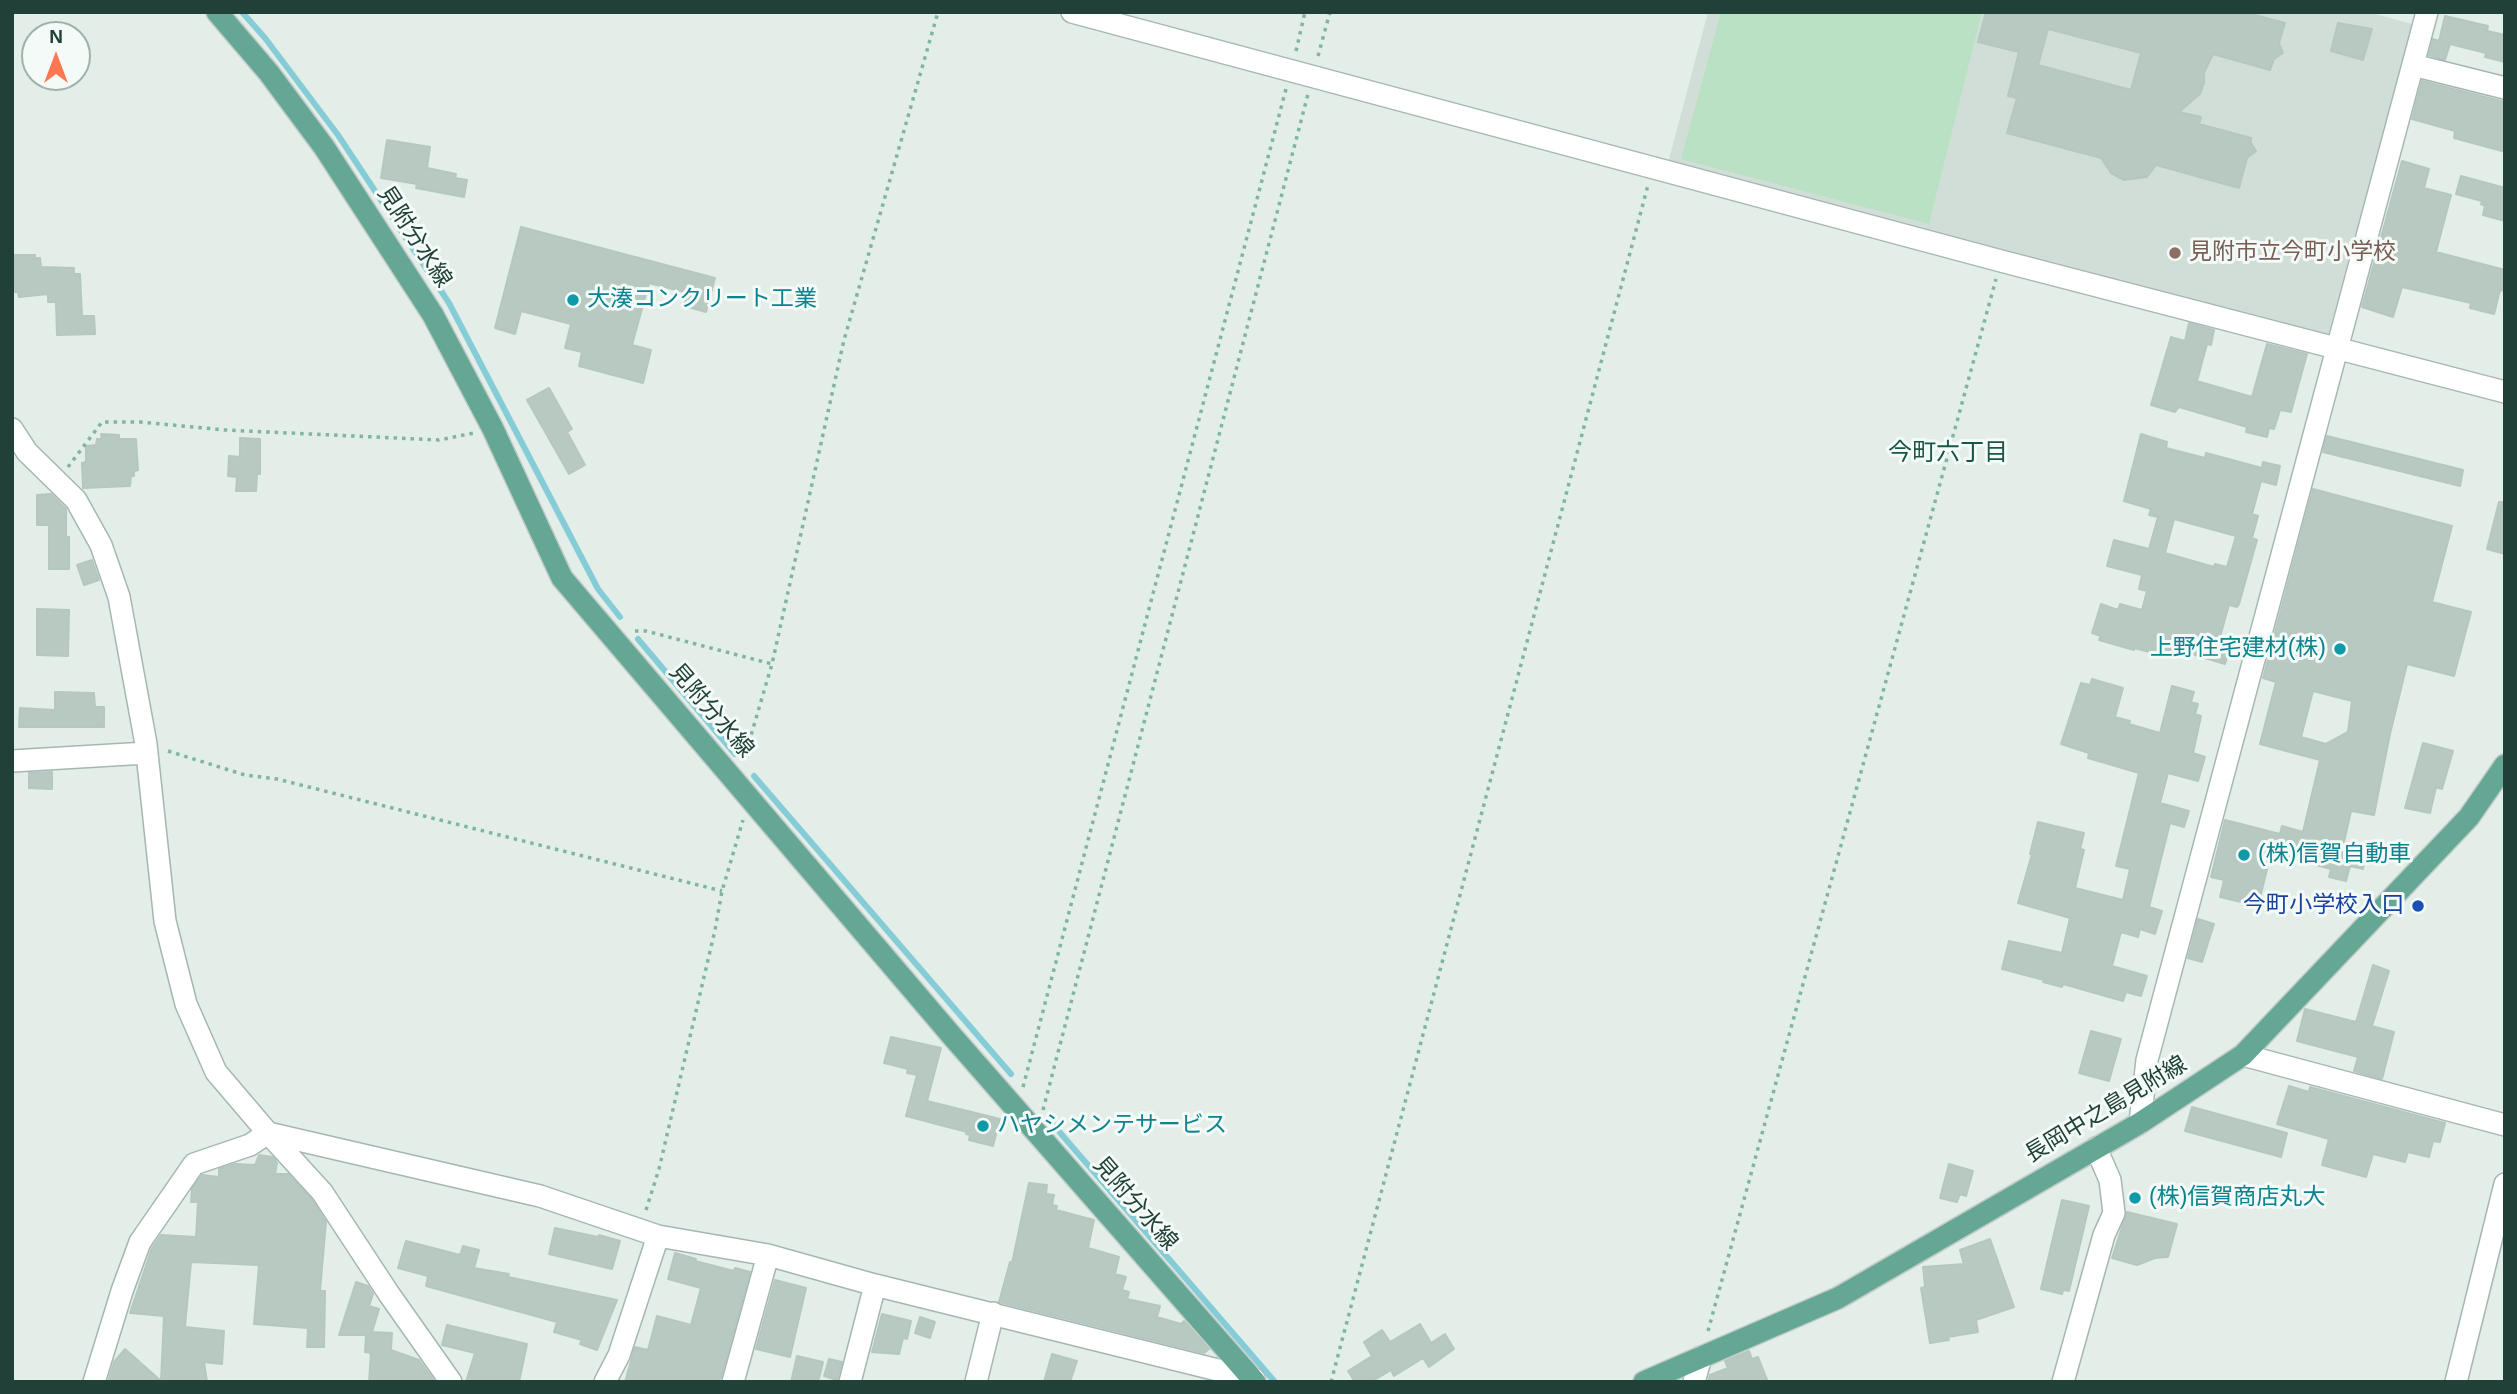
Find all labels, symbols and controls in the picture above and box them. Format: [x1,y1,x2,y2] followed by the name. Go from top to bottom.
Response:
[21,21,91,91] north arrow
[49,26,63,47] text: N
[371,181,457,293] street label: 見附分水線
[2189,239,2396,267] place label: 見附市立今町小学校
[2167,245,2183,261] marker: 見附市立今町小学校
[587,286,817,314] place label: 大湊コンクリート工業
[565,292,581,308] marker: 大湊コンクリート工業
[1888,439,2008,467] district label: 今町六丁目
[2150,635,2326,663] place label: 上野住宅建材(株)
[2332,641,2348,657] marker: 上野住宅建材(株)
[663,659,759,763] street label: 見附分水線
[2258,841,2411,869] place label: (株)信賀自動車
[2236,847,2252,863] marker: (株)信賀自動車
[2243,892,2404,920] place label: 今町小学校入口
[2410,898,2426,914] marker: 今町小学校入口
[2020,1051,2192,1169] street label: 長岡中之島見附線
[997,1112,1227,1140] place label: ハヤシメンテサービス
[975,1118,991,1134] marker: ハヤシメンテサービス
[1087,1152,1183,1256] street label: 見附分水線
[2149,1184,2325,1212] place label: (株)信賀商店丸大
[2127,1190,2143,1206] marker: (株)信賀商店丸大

